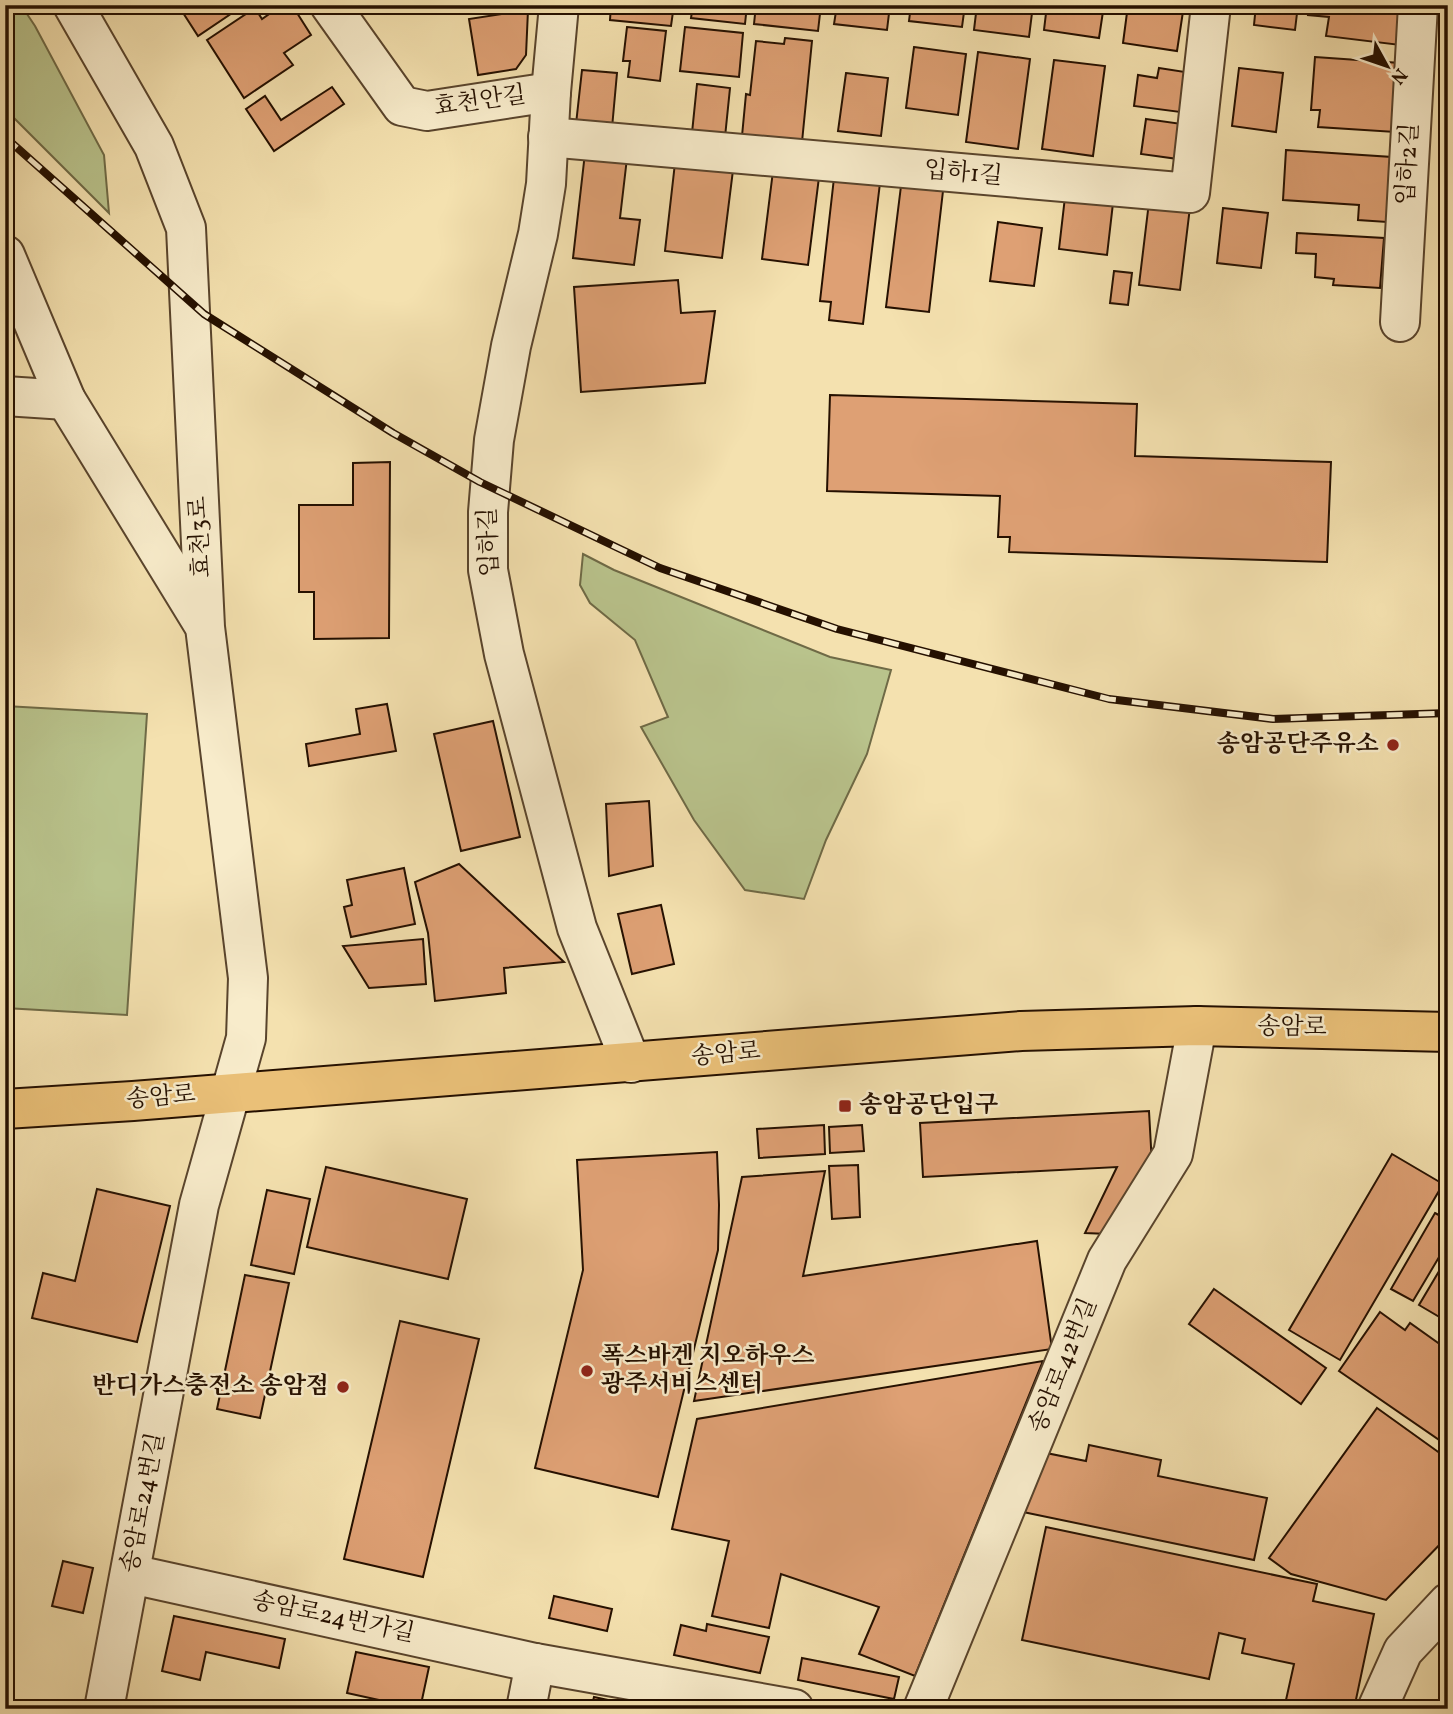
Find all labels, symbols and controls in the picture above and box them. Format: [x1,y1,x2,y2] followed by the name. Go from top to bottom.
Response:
[1352,32,1422,102] north arrow
[1384,62,1413,89] text: N
[432,79,528,125] street label: 효천안길
[1390,122,1428,206] street label: 입하2길
[922,154,1004,194] street label: 입하1길
[182,495,220,579] street label: 효천3로
[472,507,508,577] street label: 입하길
[1217,728,1379,762] place label: 송암공단주유소
[1385,737,1401,753] marker: 송암공단주유소
[1257,1010,1327,1046] street label: 송암로
[690,1035,762,1075] street label: 송암로
[125,1078,197,1118] street label: 송암로
[859,1089,998,1123] place label: 송암공단입구
[837,1098,853,1114] marker: 송암공단입구
[1021,1293,1107,1439] street label: 송암로42번길
[601,1340,814,1402] place label: 폭스바겐 지오하우스 광주서비스센터
[579,1363,595,1379] marker: 폭스바겐 지오하우스 광주서비스센터
[92,1370,329,1404] place label: 반디가스충전소 송암점
[335,1379,351,1395] marker: 반디가스충전소 송암점
[114,1430,174,1576] street label: 송암로24번길
[248,1584,418,1652] street label: 송암로24번가길

